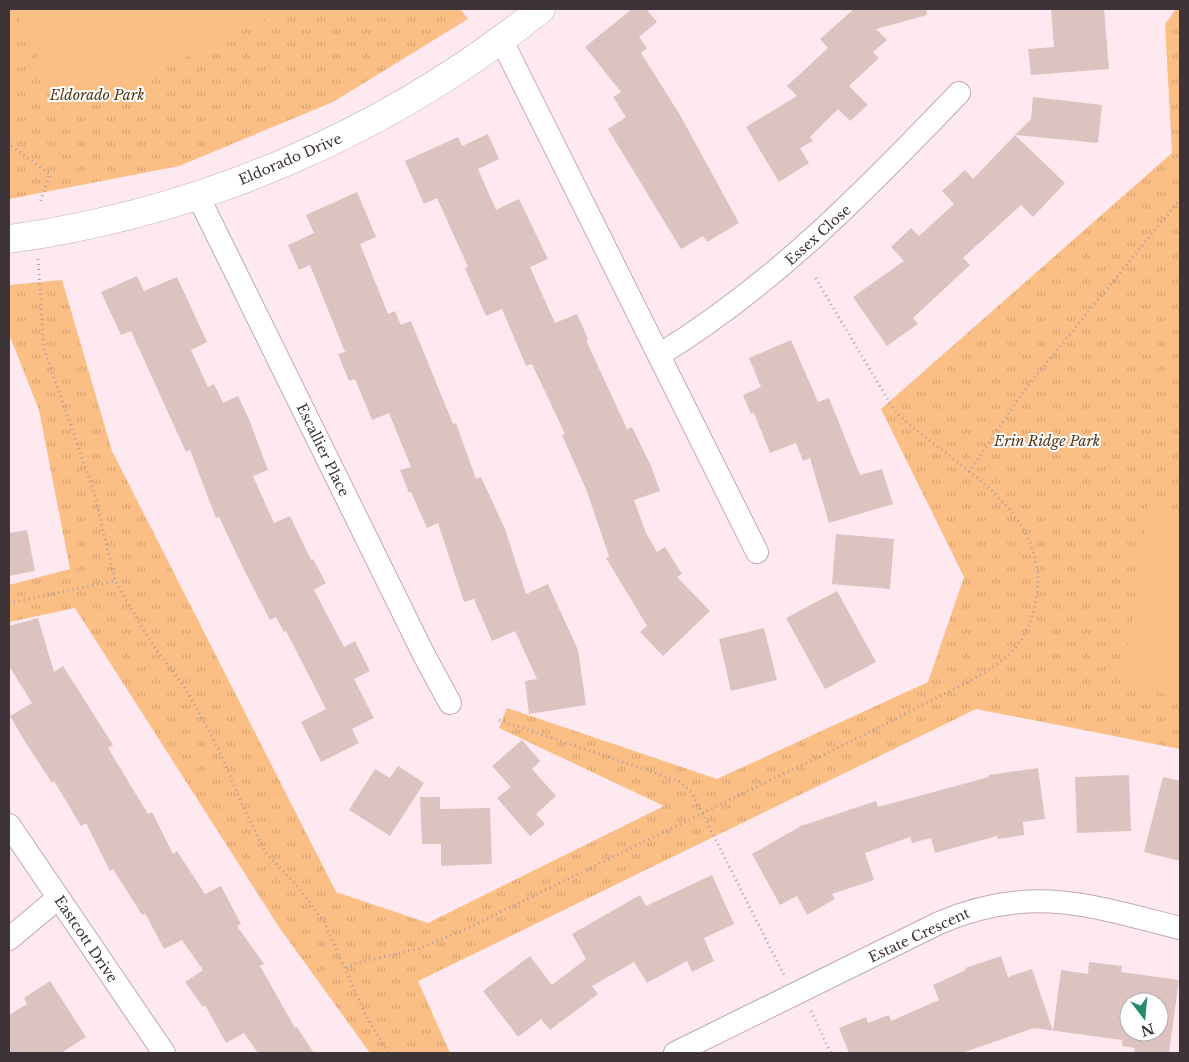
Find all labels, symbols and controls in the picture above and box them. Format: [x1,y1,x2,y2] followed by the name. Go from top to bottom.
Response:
[49,86,144,104] park label: Eldorado Park
[236,129,344,189] street label: Eldorado Drive
[781,201,855,269] street label: Essex Close
[293,400,353,500] street label: Escallier Place
[993,432,1100,450] park label: Erin Ridge Park
[50,892,122,986] street label: Eastcott Drive
[866,903,973,966] street label: Estate Crescent
[1119,992,1169,1042] north arrow
[1139,1019,1156,1040] text: N

